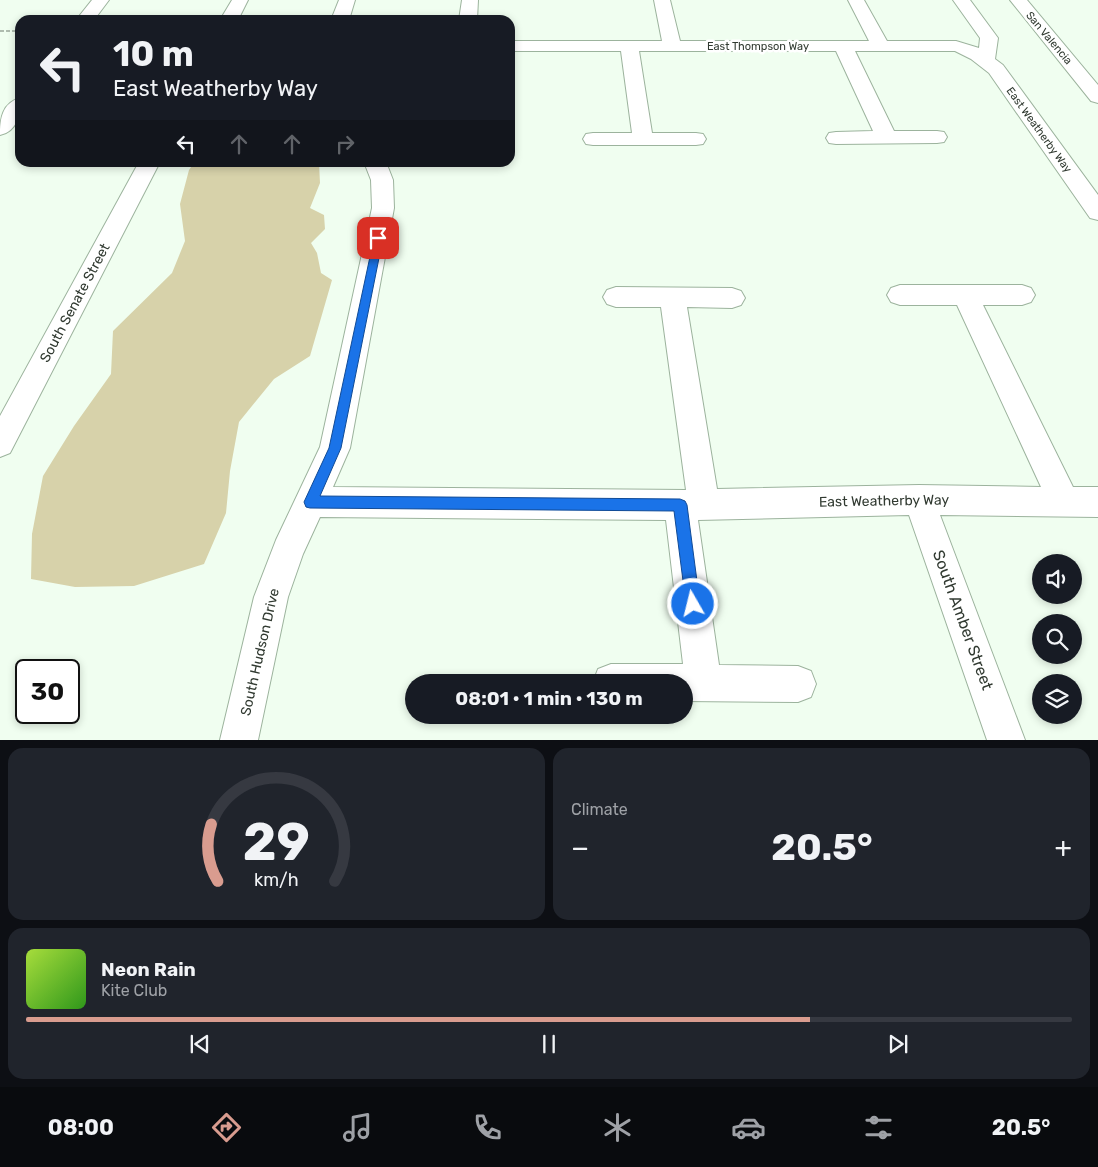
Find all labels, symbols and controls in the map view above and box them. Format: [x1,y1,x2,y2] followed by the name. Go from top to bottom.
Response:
[1023,9,1075,67] street label: San Valencia
[113,33,194,75] text: 10 m
[30,35,95,100] icon: left
[707,40,809,53] street label: East Thompson Way
[113,75,318,102] text: East Weatherby Way
[1004,85,1074,175] street label: East Weatherby Way
[172,130,200,158] icon: left
[225,130,253,158] icon: ahead
[278,130,306,158] icon: ahead
[331,130,359,158] icon: right
[357,217,399,259] pin
[364,224,392,252] icon: arrive
[36,240,114,365] street label: South Senate Street
[819,491,950,511] street label: East Weatherby Way
[929,547,997,693] street label: South Amber Street
[1032,554,1082,724] map controls
[1032,554,1082,604] button: sound
[666,577,718,629] position arrow
[237,587,283,717] street label: South Hudson Drive
[1032,614,1082,664] button: search
[15,659,80,724] speed limit sign: 30
[1032,674,1082,724] button: layers
[455,687,643,710] text: 08:01 · 1 min · 130 m
[571,800,628,819] text: Climate
[243,811,310,873] text: 29
[771,824,873,870] text: 20.5°
[571,831,589,864] text: −
[1055,831,1072,864] text: +
[254,869,299,890] text: km/h
[101,958,196,981] text: Neon Rain
[101,981,167,1000] text: Kite Club
[186,1030,214,1058] icon: previous
[535,1030,563,1058] icon: pause
[884,1030,912,1058] icon: next
[209,1110,244,1145] icon: directions
[340,1110,375,1145] icon: music
[470,1110,505,1145] icon: phone
[600,1110,635,1145] icon: climate
[731,1110,766,1145] icon: car
[861,1110,896,1145] icon: filters
[48,1114,114,1141] text: 08:00
[992,1114,1050,1141] text: 20.5°

